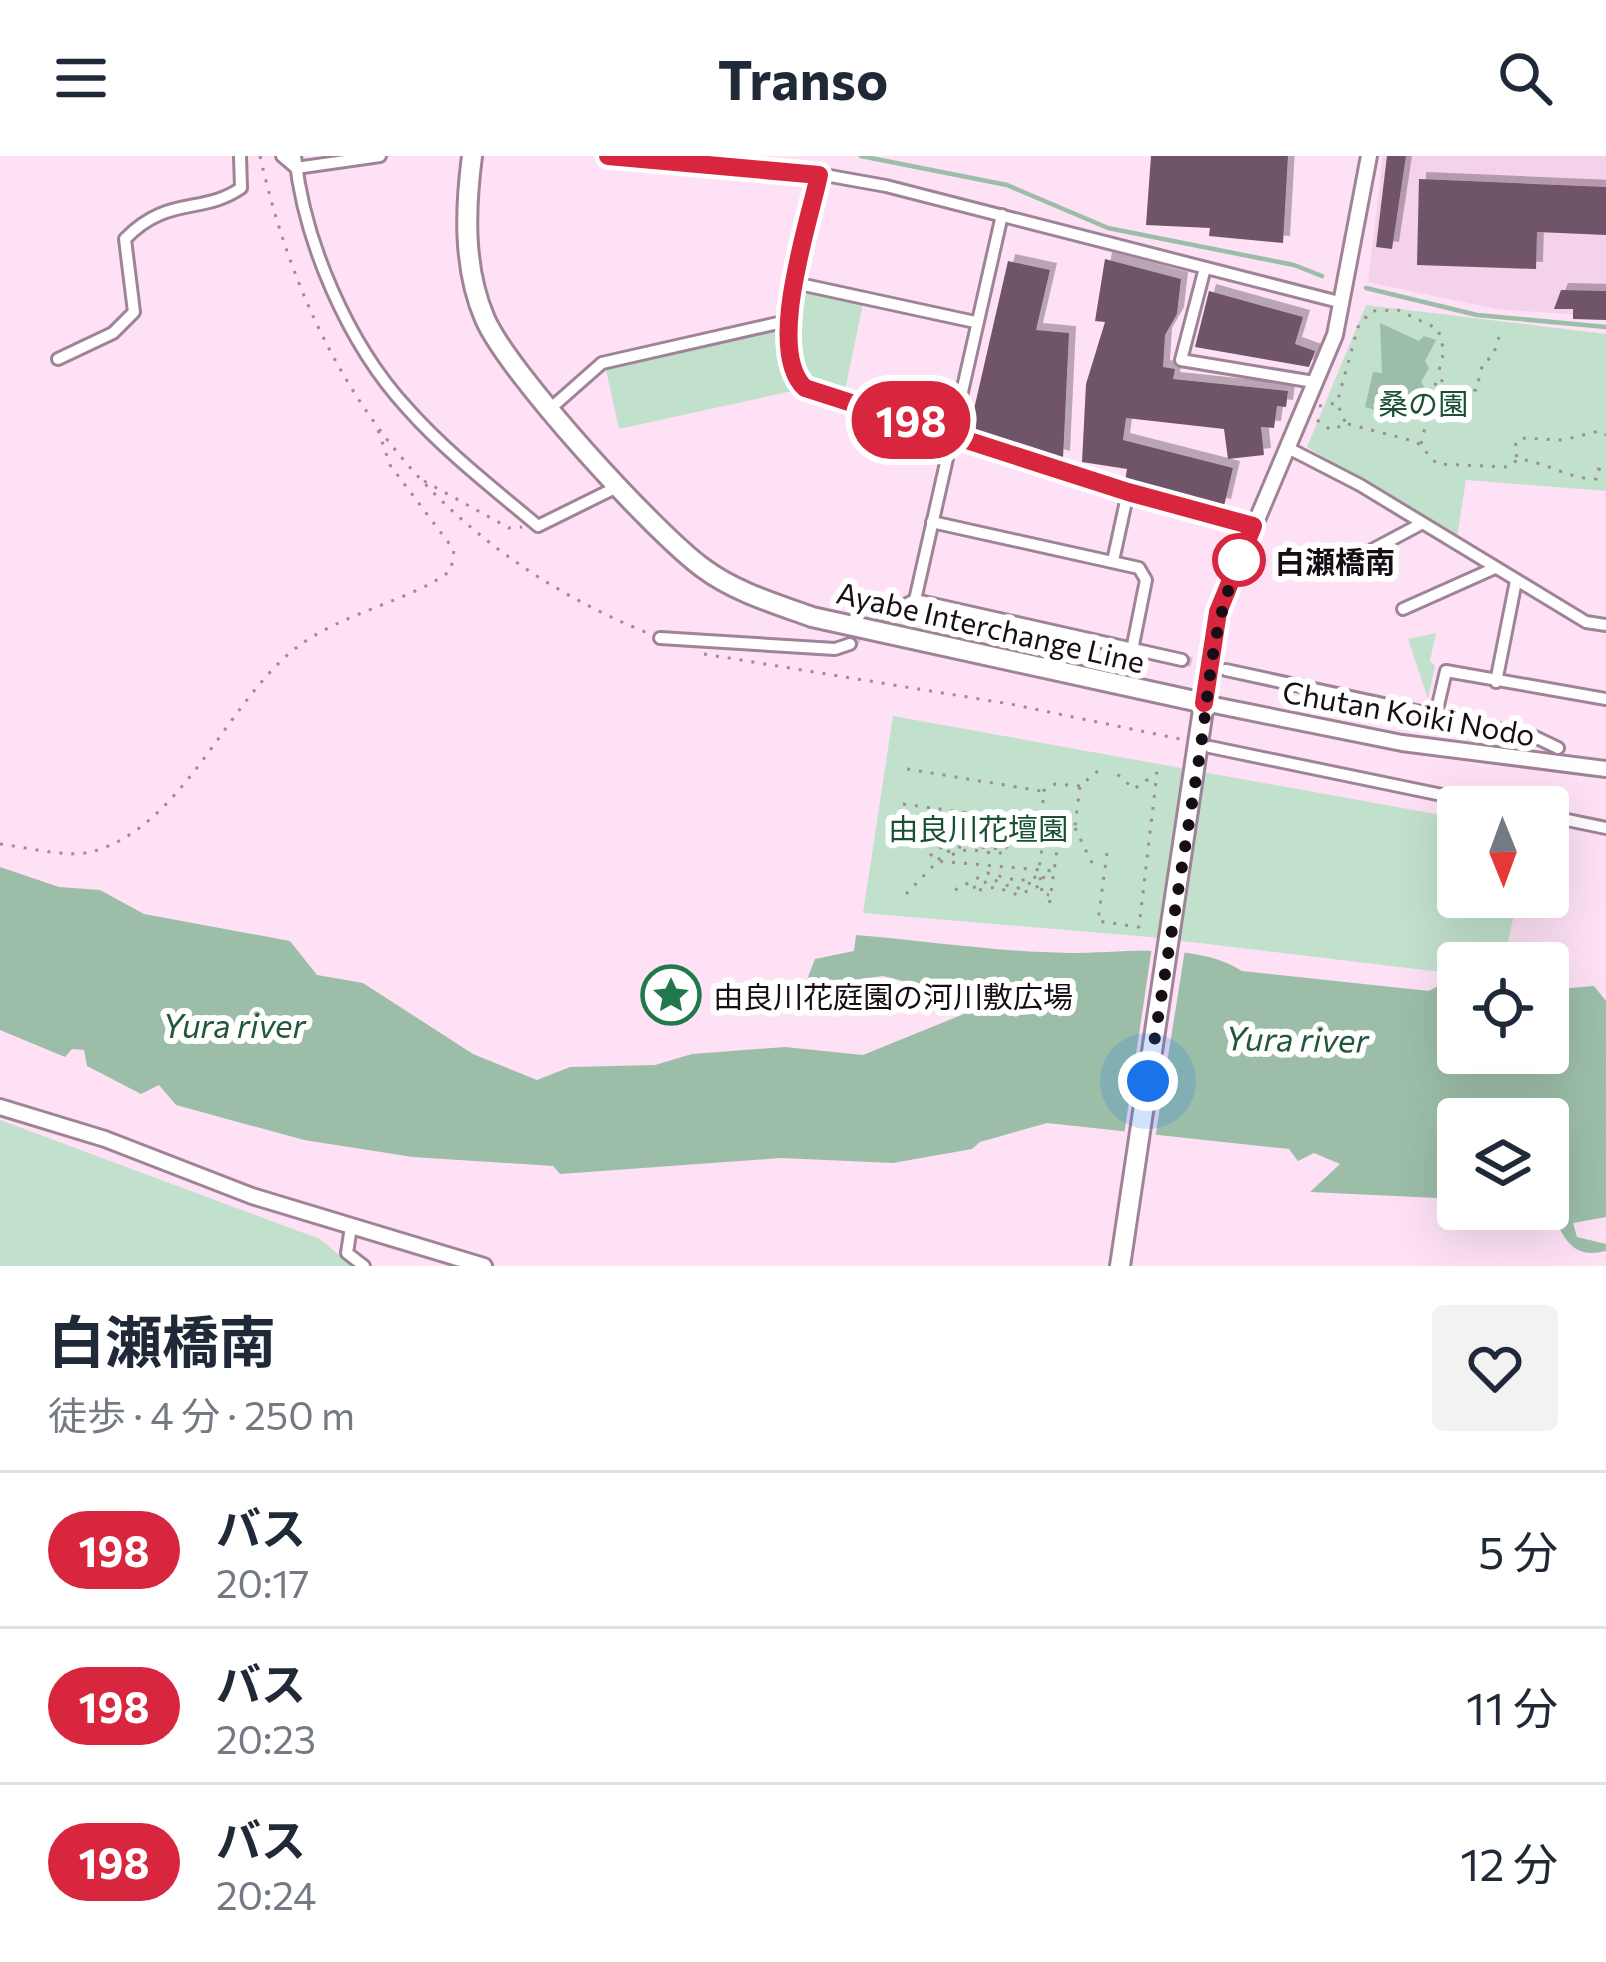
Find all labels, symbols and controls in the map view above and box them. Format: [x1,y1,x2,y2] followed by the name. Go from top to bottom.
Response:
[48,45,114,111] icon: menu
[718,45,888,111] text: Transo
[1492,45,1558,111] icon: search
[842,381,980,459] line badge: 198
[1378,384,1468,421] park label: 桑の園
[876,394,946,446] text: 198
[1214,535,1264,585] marker: 白瀬橋南
[1275,542,1395,579] place label: 白瀬橋南
[833,573,1149,679] street label: Ayabe Interchange Line
[1280,672,1538,752] street label: Chutan Koiki Nodo
[1437,786,1569,918] north arrow
[1437,786,1569,1230] map controls
[888,809,1068,846] park label: 由良川花壇園
[1437,942,1569,1074] button: locate
[640,964,702,1026] place icon: 由良川花庭園の河川敷広場
[713,977,1073,1014] place label: 由良川花庭園の河川敷広場
[162,1004,307,1045] water label: Yura river
[1225,1016,1371,1060] water label: Yura river
[1118,1051,1178,1111] your location
[1437,1098,1569,1230] button: layers
[48,1305,276,1375] text: 白瀬橋南
[1432,1305,1558,1431] button: heart
[48,1390,355,1438] text: 徒歩 · 4 分 · 250 m
[216,1499,306,1554] text: バス
[1479,1523,1558,1578] text: 5 分
[79,1524,149,1576] text: 198
[216,1558,309,1606] text: 20:17
[216,1655,306,1710] text: バス
[1466,1679,1558,1734] text: 11 分
[79,1680,149,1732] text: 198
[216,1714,316,1762] text: 20:23
[216,1811,306,1866] text: バス
[1460,1835,1558,1890] text: 12 分
[79,1836,149,1888] text: 198
[216,1870,317,1918] text: 20:24

